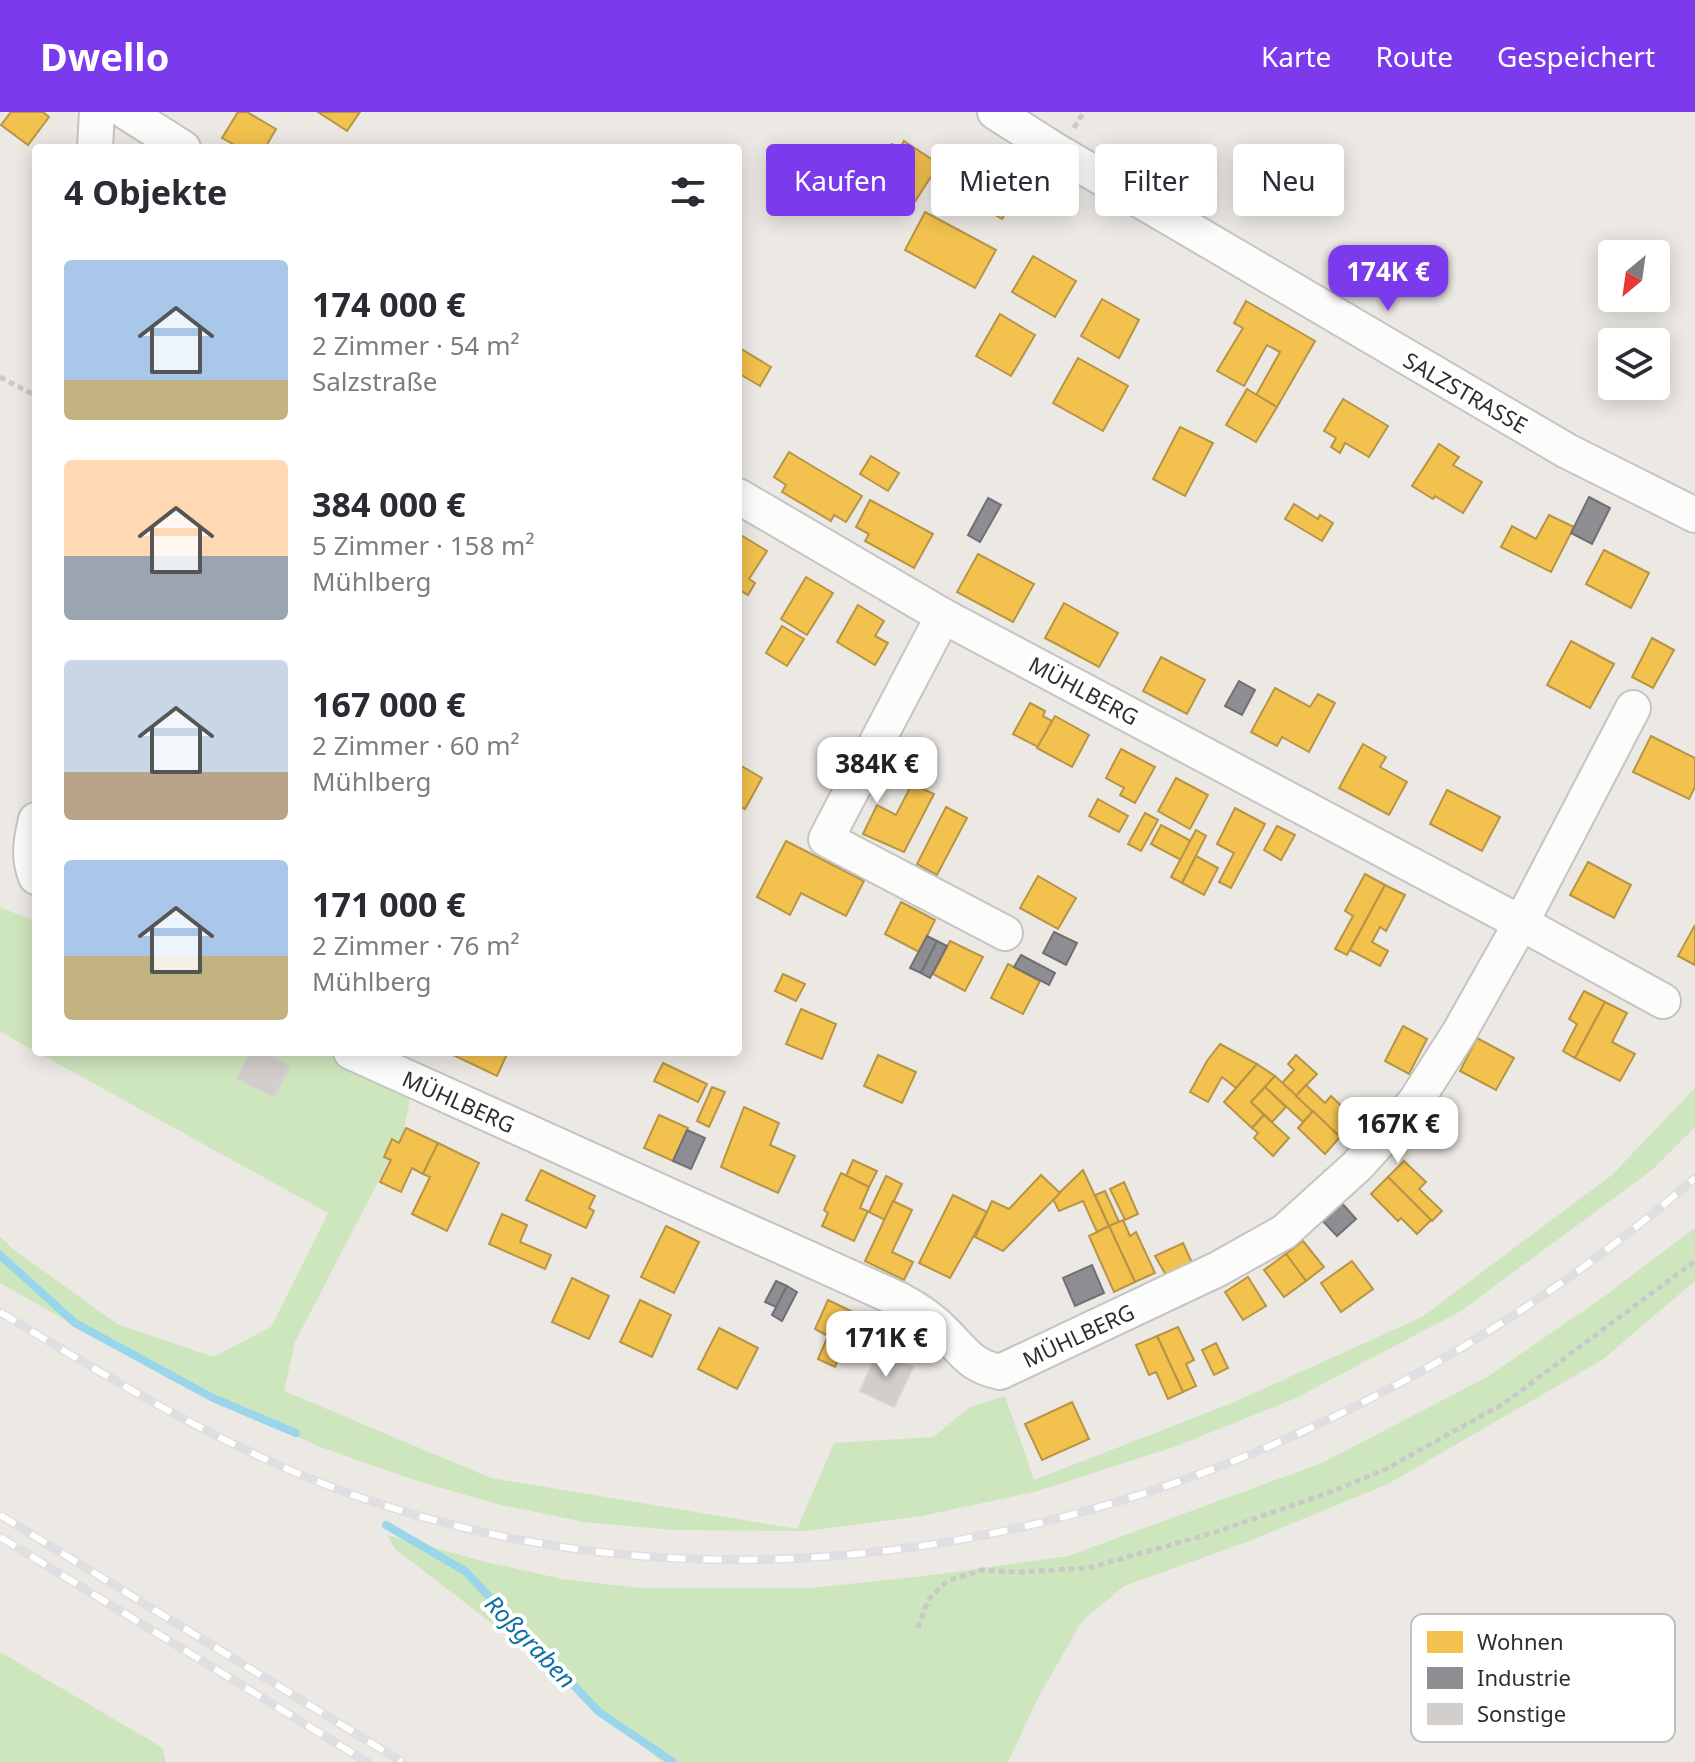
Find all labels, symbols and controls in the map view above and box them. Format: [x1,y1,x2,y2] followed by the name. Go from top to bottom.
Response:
[40,30,169,82] text: Dwello
[1261,37,1331,75] text: Karte
[1375,37,1453,75] text: Route
[1497,37,1655,75] text: Gespeichert
[766,144,915,216] chip: Kaufen
[931,144,1079,216] chip: Mieten
[1095,144,1217,216] chip: Filter
[1233,144,1344,216] chip: Neu
[64,169,227,215] text: 4 Objekte
[666,170,710,214] icon: filters
[1598,240,1670,312] north arrow
[1598,240,1670,400] map controls
[1323,245,1453,313] pin: 174K €
[1346,253,1430,289] text: 174K €
[312,281,466,327] text: 174 000 €
[128,292,224,388] icon: home
[312,327,520,363] text: 2 Zimmer · 54 m²
[1598,328,1670,400] button: layers
[1398,344,1534,440] street label: SALZSTRASSE
[312,363,438,399] text: Salzstraße
[312,481,466,527] text: 384 000 €
[128,492,224,588] icon: home
[312,527,535,563] text: 5 Zimmer · 158 m²
[312,563,432,599] text: Mühlberg
[1024,649,1144,731] street label: MÜHLBERG
[312,681,466,727] text: 167 000 €
[128,692,224,788] icon: home
[312,727,520,763] text: 2 Zimmer · 60 m²
[812,737,942,805] pin: 384K €
[835,745,919,781] text: 384K €
[312,763,432,799] text: Mühlberg
[312,881,466,927] text: 171 000 €
[128,892,224,988] icon: home
[312,927,520,963] text: 2 Zimmer · 76 m²
[312,963,432,999] text: Mühlberg
[398,1063,520,1139] street label: MÜHLBERG
[1333,1097,1463,1165] pin: 167K €
[1356,1105,1440,1141] text: 167K €
[1017,1296,1139,1374] street label: MÜHLBERG
[821,1311,951,1379] pin: 171K €
[844,1319,928,1355] text: 171K €
[478,1587,584,1695] water label: Roßgraben
[1411,1614,1675,1742] legend
[1477,1626,1564,1656] text: Wohnen
[1477,1662,1571,1692] text: Industrie
[1477,1698,1566,1728] text: Sonstige

